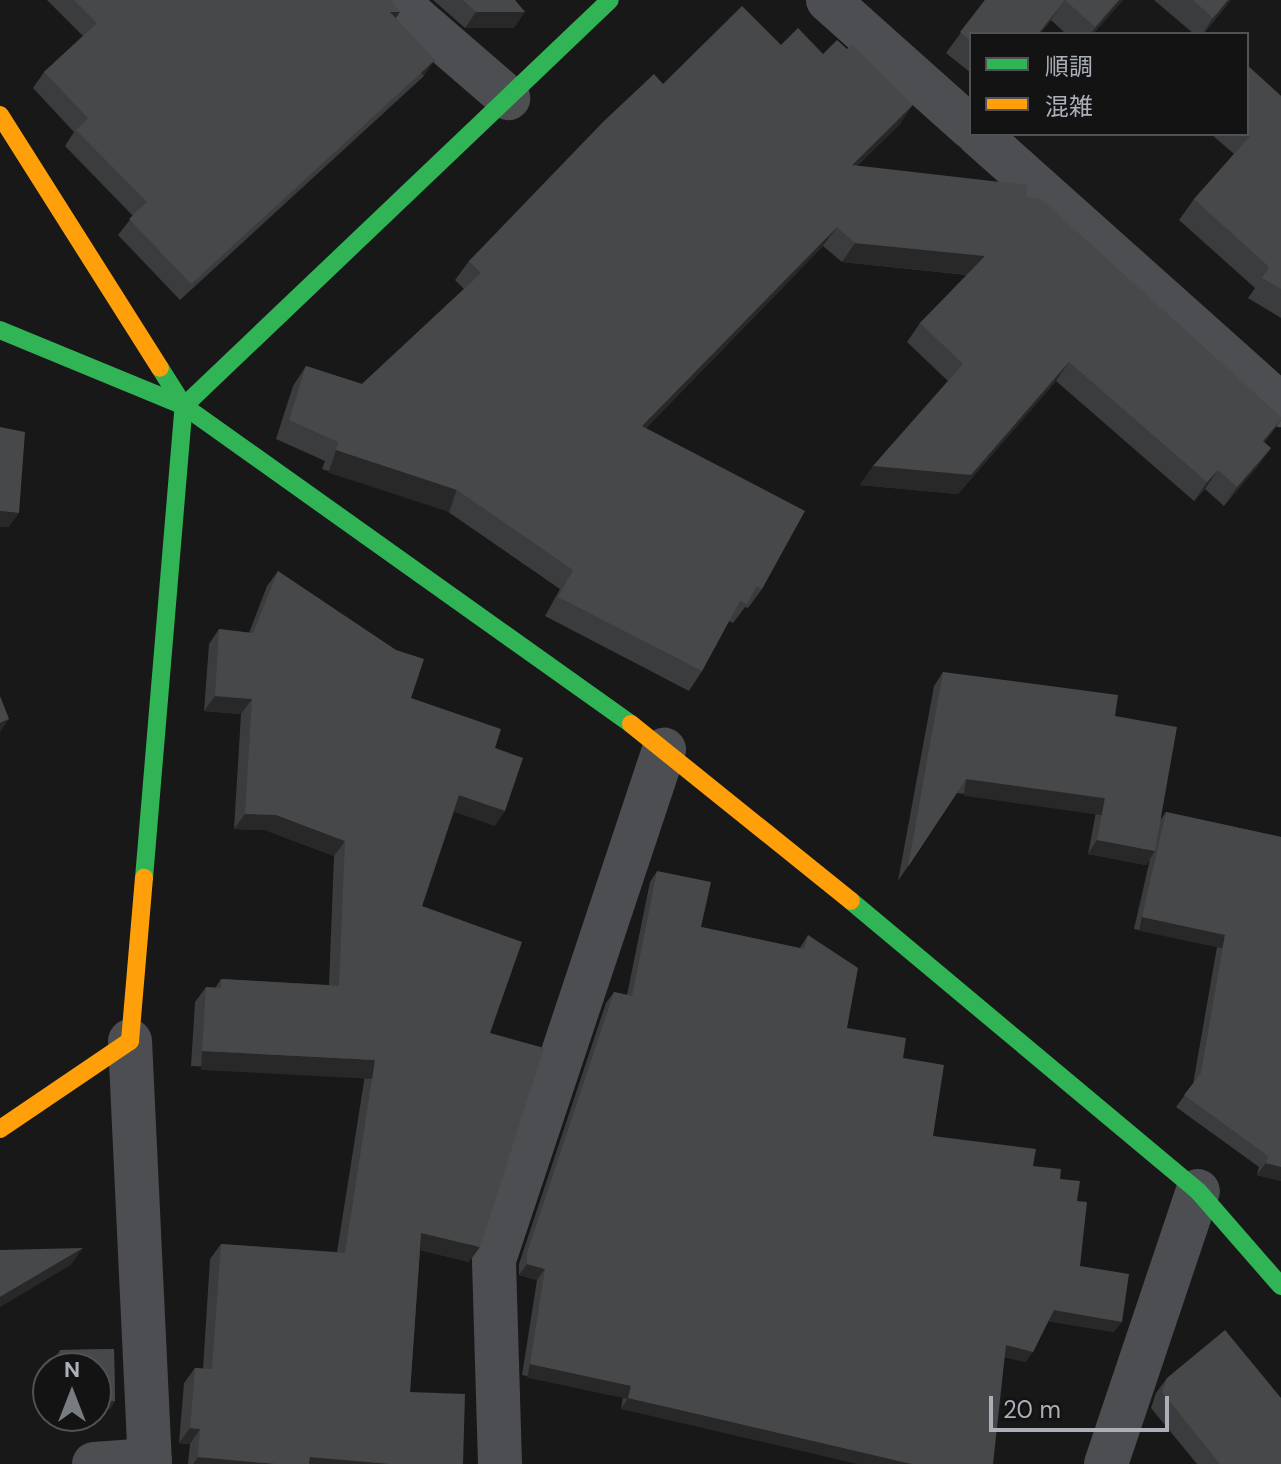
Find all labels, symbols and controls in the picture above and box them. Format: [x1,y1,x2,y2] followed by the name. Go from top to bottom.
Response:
[969,32,1249,136] legend
[1045,51,1093,82] text: 順調
[1045,91,1093,122] text: 混雑
[32,1352,112,1432] north arrow
[64,1355,80,1384] text: N
[993,1380,1173,1430] scale bar
[1003,1394,1061,1425] text: 20 m

